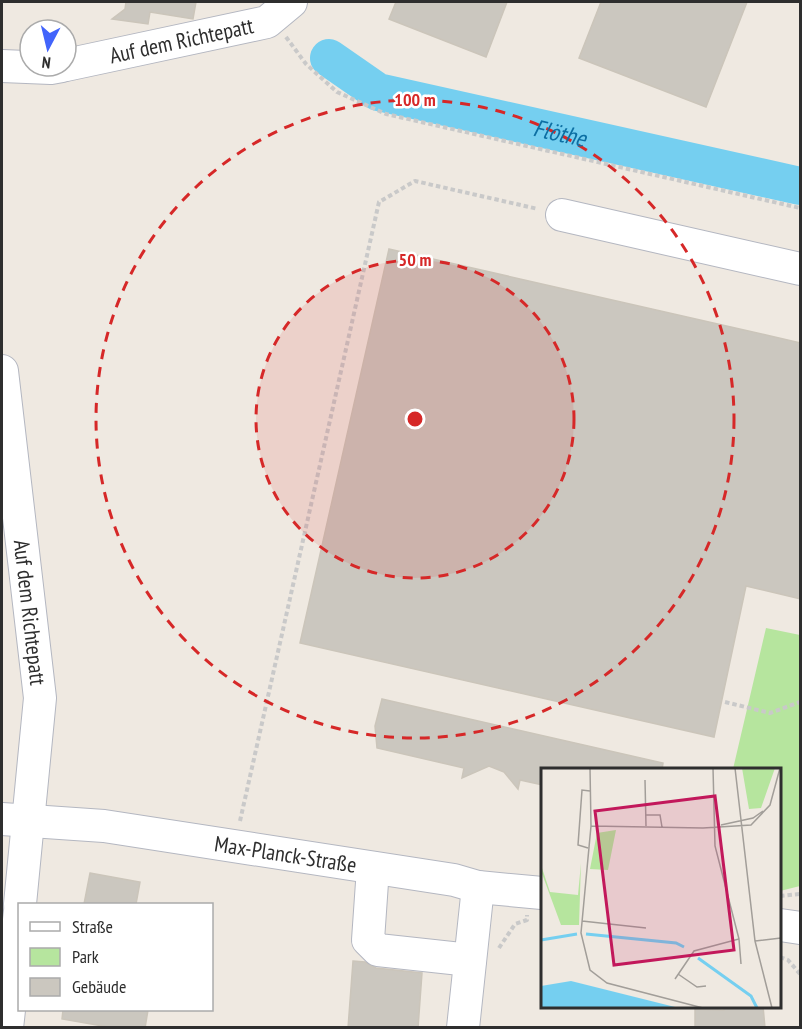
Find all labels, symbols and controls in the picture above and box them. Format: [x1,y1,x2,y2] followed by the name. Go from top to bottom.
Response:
[107,11,256,69] street label: Auf dem Richtepatt
[18,18,78,78] north arrow
[41,52,52,73] text: N
[394,88,436,111] text: 100 m
[531,112,591,154] water label: Flöthe
[399,248,431,271] text: 50 m
[405,409,425,429] centre of rings
[8,538,52,687] street label: Auf dem Richtepatt
[541,768,781,1008] inset map
[213,829,359,879] street label: Max-Planck-Straße
[18,903,213,1011] legend
[72,915,113,938] text: Straße
[72,945,99,968] text: Park
[72,975,126,998] text: Gebäude

